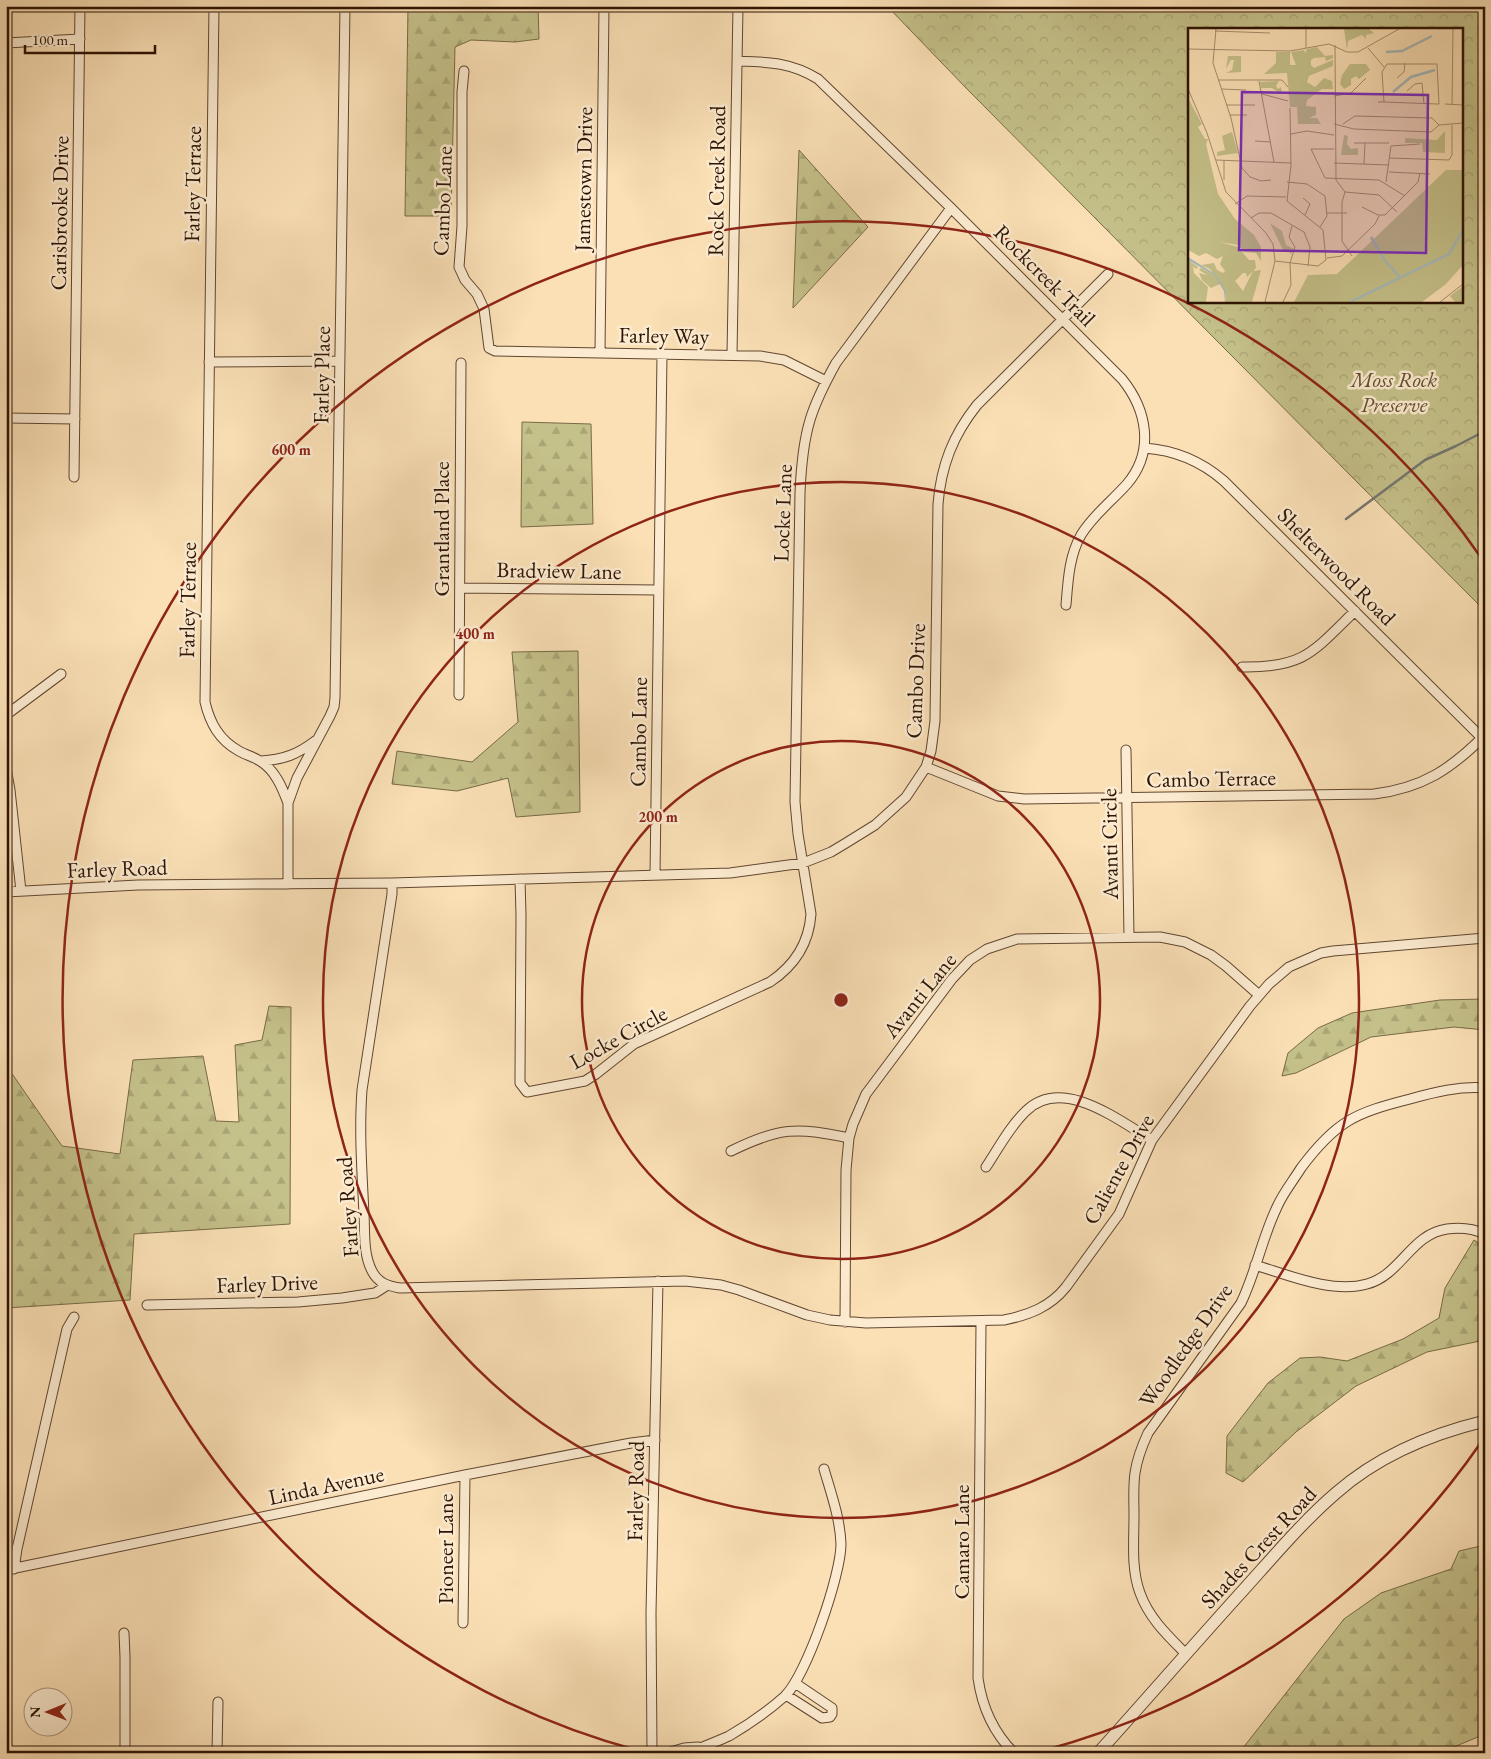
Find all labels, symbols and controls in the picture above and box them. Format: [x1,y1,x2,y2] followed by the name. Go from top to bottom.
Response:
[25,22,155,54] scale bar
[1188,28,1464,302] inset map
[32,30,69,49] text: 100 m
[701,104,732,257] street label: Rock Creek Road
[568,106,599,254] street label: Jamestown Drive
[177,125,208,242] street label: Farley Terrace
[44,135,75,291] street label: Carisbrooke Drive
[426,145,459,256] street label: Cambo Lane
[987,218,1102,333] street label: Rockcreek Trail
[618,320,710,351] street label: Farley Way
[306,325,337,424] street label: Farley Place
[1349,365,1437,419] park label: Moss Rock Preserve
[271,440,311,459] text: 600 m
[427,461,456,597] street label: Grantland Place
[766,463,799,562] street label: Locke Lane
[1271,501,1403,632] street label: Shelterwood Road
[172,541,203,658] street label: Farley Terrace
[496,555,622,586] street label: Bradview Lane
[899,623,932,739] street label: Cambo Drive
[455,624,495,643] text: 400 m
[623,676,654,787] street label: Cambo Lane
[1146,763,1277,794] street label: Cambo Terrace
[1094,788,1125,901] street label: Avanti Circle
[638,807,678,826] text: 200 m
[66,852,169,885] street label: Farley Road
[875,946,963,1045] street label: Avanti Lane
[832,991,850,1009] centre of rings
[564,999,672,1076] street label: Locke Circle
[1076,1108,1161,1230] street label: Caliente Drive
[329,1155,365,1258] street label: Farley Road
[216,1267,319,1300] street label: Farley Drive
[1132,1277,1239,1413] street label: Woodledge Drive
[620,1440,651,1542] street label: Farley Road
[266,1459,387,1512] street label: Linda Avenue
[1194,1479,1323,1615] street label: Shades Crest Road
[947,1484,976,1599] street label: Camaro Lane
[431,1493,460,1604] street label: Pioneer Lane
[22,1686,72,1736] north arrow
[26,1706,44,1718] text: N

